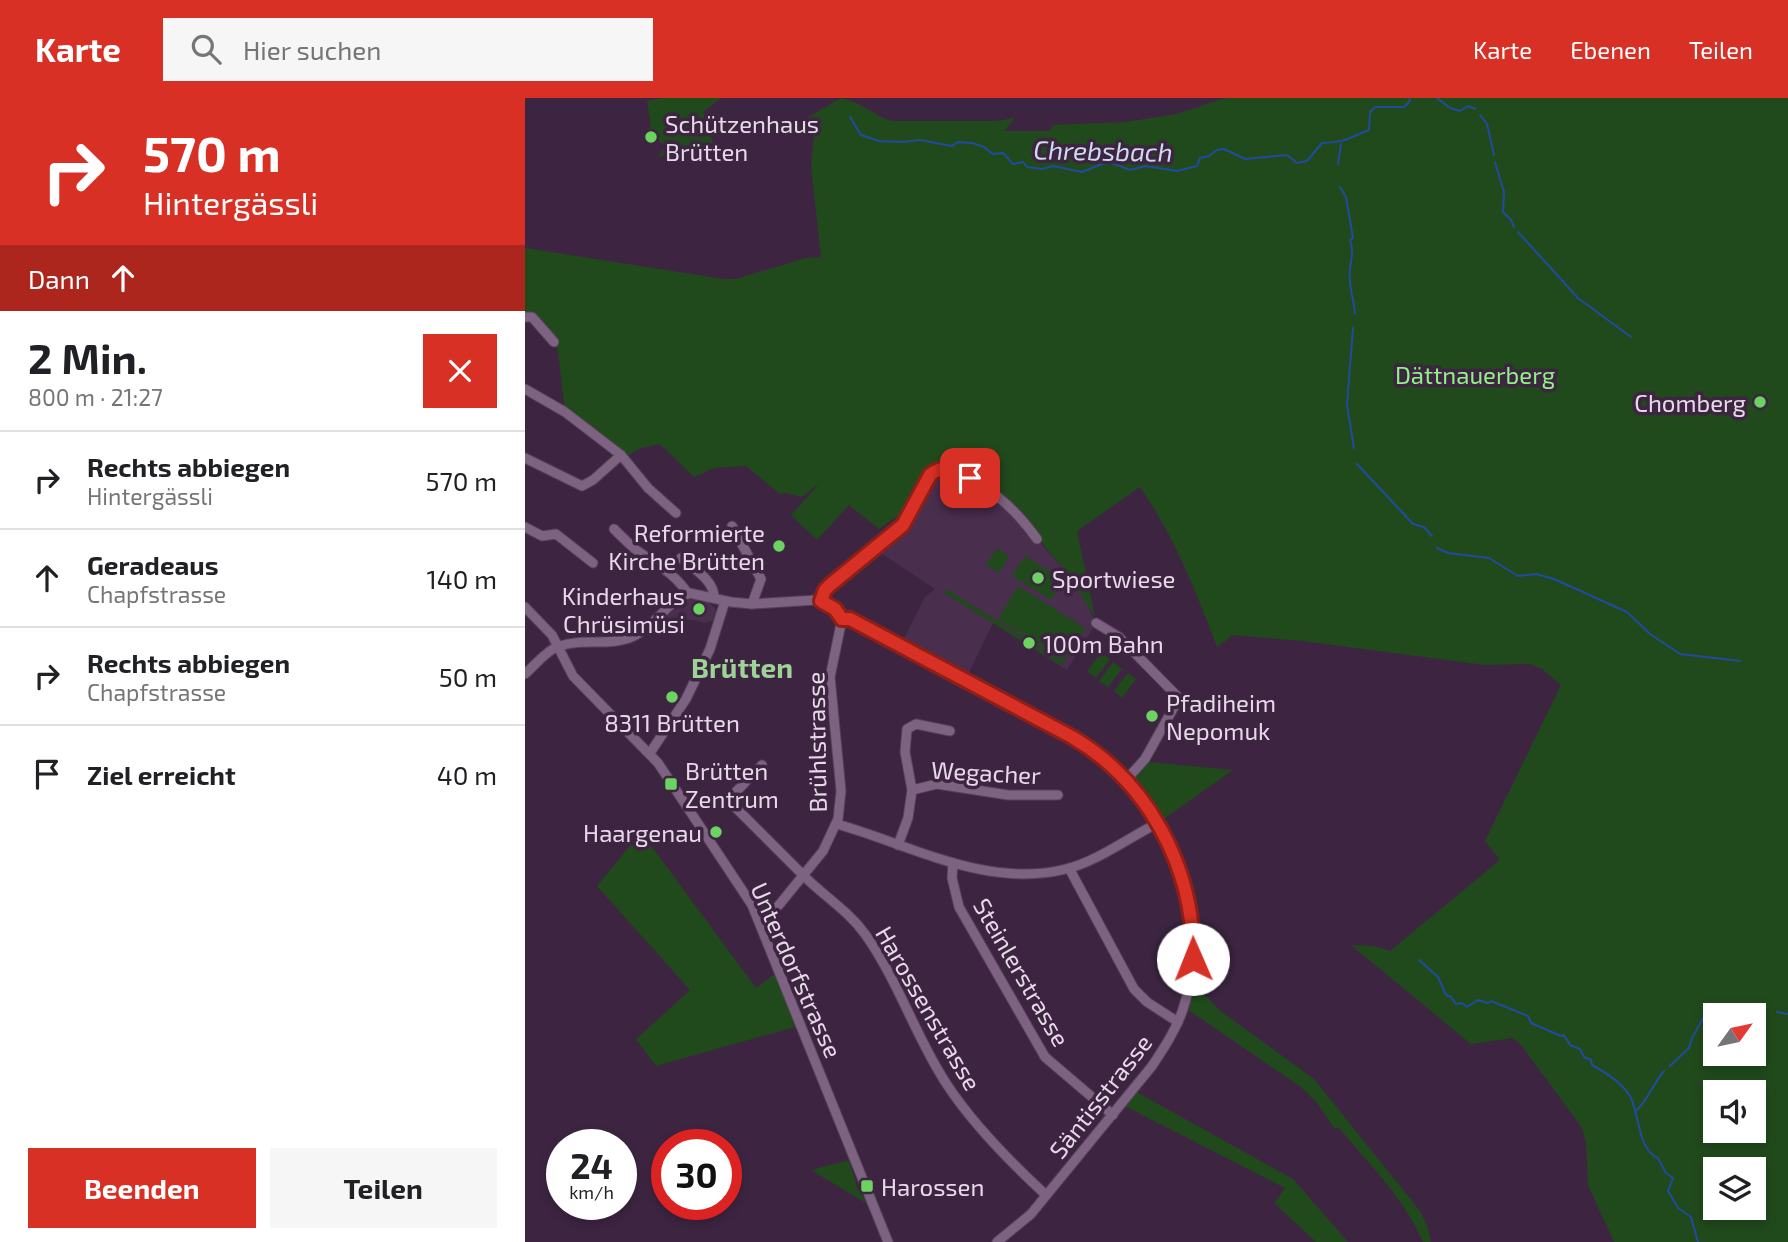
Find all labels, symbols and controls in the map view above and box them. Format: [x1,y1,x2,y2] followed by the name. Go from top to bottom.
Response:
[163,18,653,81] search box
[35,29,121,69] text: Karte
[187,30,225,68] icon: search
[243,34,381,65] text: Hier suchen
[1473,35,1532,64] text: Karte
[1570,35,1651,64] text: Ebenen
[1689,35,1753,64] text: Teilen
[665,109,819,166] place label: Schützenhaus Brütten
[143,123,281,182] text: 570 m
[28,126,119,217] icon: right
[643,129,659,145] marker: Schützenhaus Brütten
[1033,133,1173,167] water label: Chrebsbach
[143,183,318,221] text: Hintergässli
[104,259,142,297] icon: ahead
[28,263,90,294] text: Dann
[28,332,147,382] text: 2 Min.
[423,334,497,408] button: close
[1395,360,1555,389] park label: Dättnauerberg
[28,383,163,411] text: 800 m · 21:27
[1634,388,1746,417] place label: Chomberg
[1752,394,1768,410] marker: Chomberg
[940,448,1000,508] pin
[87,451,290,482] text: Rechts abbiegen
[951,459,989,497] icon: arrive
[28,461,66,499] icon: right
[425,465,497,496] text: 570 m
[87,482,213,510] text: Hintergässli
[608,518,765,575] place label: Reformierte Kirche Brütten
[771,538,787,554] marker: Reformierte Kirche Brütten
[87,549,219,580] text: Geradeaus
[28,559,66,597] icon: ahead
[426,563,497,594] text: 140 m
[1052,564,1175,593] place label: Sportwiese
[1030,570,1046,586] marker: Sportwiese
[87,580,226,608] text: Chapfstrasse
[562,581,685,638] place label: Kinderhaus Chrüsimüsi
[691,601,707,617] marker: Kinderhaus Chrüsimüsi
[1043,629,1164,658] place label: 100m Bahn
[1021,635,1037,651] marker: 100m Bahn
[87,647,290,678] text: Rechts abbiegen
[691,650,793,684] district label: Brütten
[28,657,66,695] icon: right
[439,661,497,692] text: 50 m
[800,671,832,813] street label: Brühlstrasse
[87,678,226,706] text: Chapfstrasse
[1166,688,1276,745] place label: Pfadiheim Nepomuk
[664,689,680,705] marker: 8311 Brütten
[604,708,740,737] place label: 8311 Brütten
[1144,708,1160,724] marker: Pfadiheim Nepomuk
[28,755,66,793] icon: arrive
[930,755,1042,789] street label: Wegacher
[685,756,779,813] place label: Brütten Zentrum
[87,759,236,790] text: Ziel erreicht
[437,759,497,790] text: 40 m
[663,776,679,792] marker: Brütten Zentrum
[583,818,702,847] place label: Haargenau
[708,824,724,840] marker: Haargenau
[745,878,849,1062] street label: Unterdorfstrasse
[968,893,1076,1051] street label: Steinlerstrasse
[870,921,988,1095] street label: Harossenstrasse
[1156,922,1230,996] position arrow
[1703,1003,1766,1066] north arrow
[1703,1003,1766,1220] map controls
[1043,1028,1157,1164] street label: Säntisstrasse
[1703,1080,1766,1143] button: sound
[651,1129,742,1220] speed limit sign: 30
[570,1144,613,1186] text: 24
[28,1148,256,1228] button: Beenden
[270,1148,497,1228] button: Teilen
[1703,1157,1766,1220] button: layers
[881,1172,984,1201] place label: Harossen
[859,1178,875,1194] marker: Harossen
[569,1181,614,1203] text: km/h

